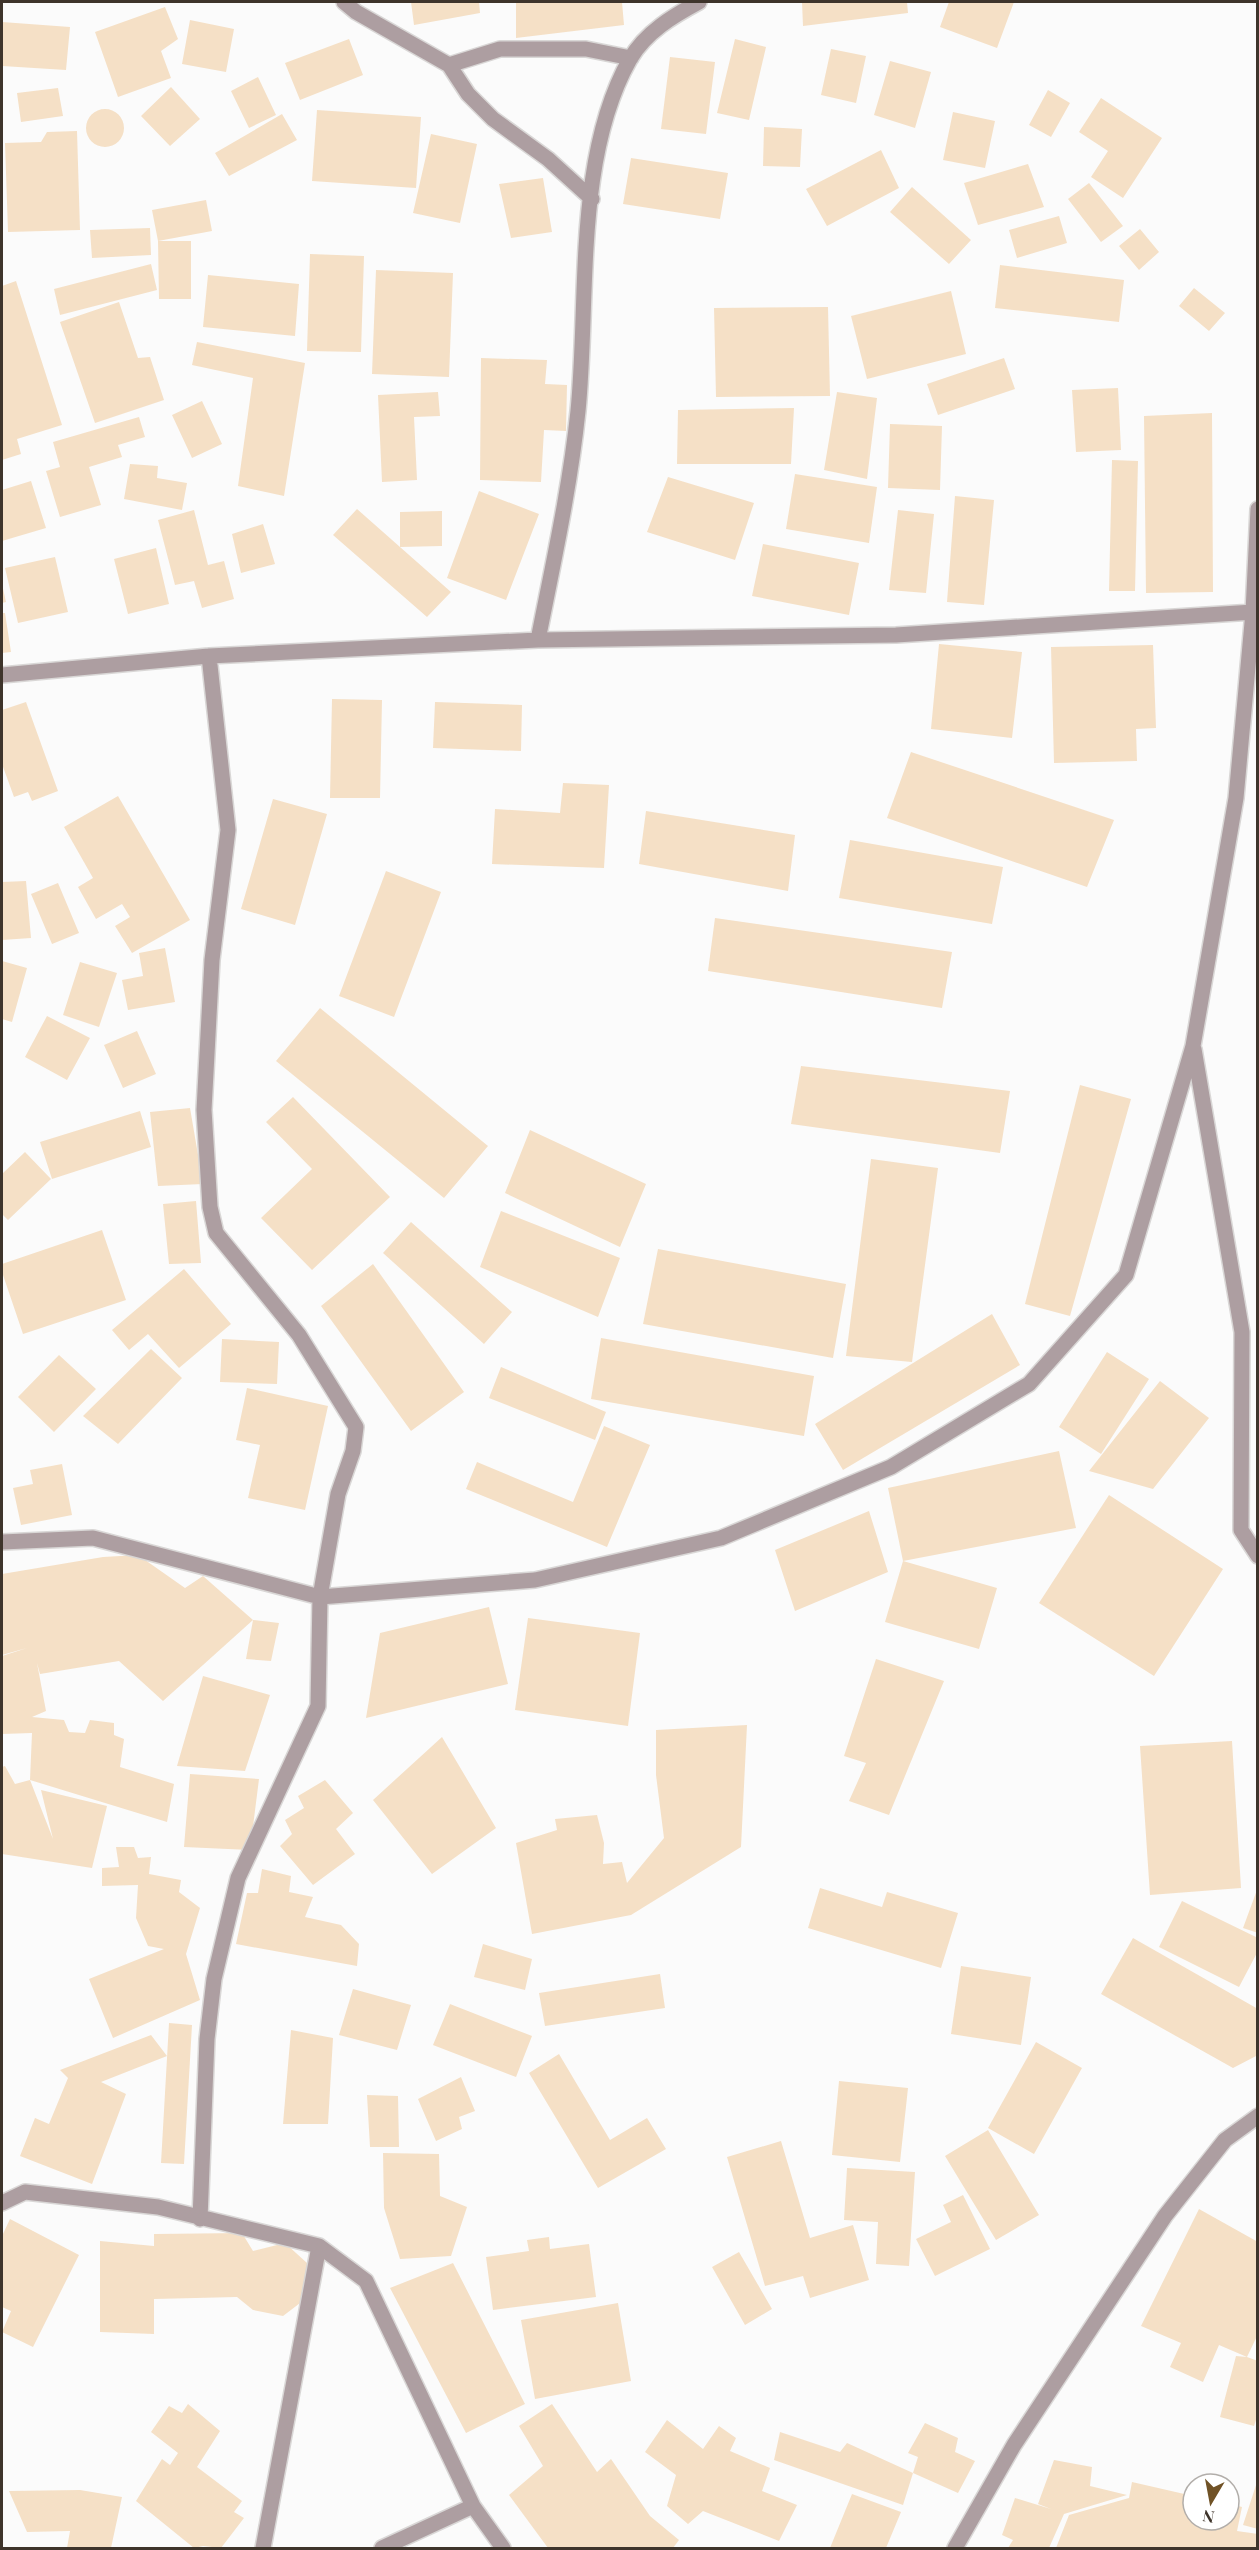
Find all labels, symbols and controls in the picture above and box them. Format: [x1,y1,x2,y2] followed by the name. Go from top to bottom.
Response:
[1181,2472,1241,2532] north arrow
[1200,2506,1216,2529] text: N

